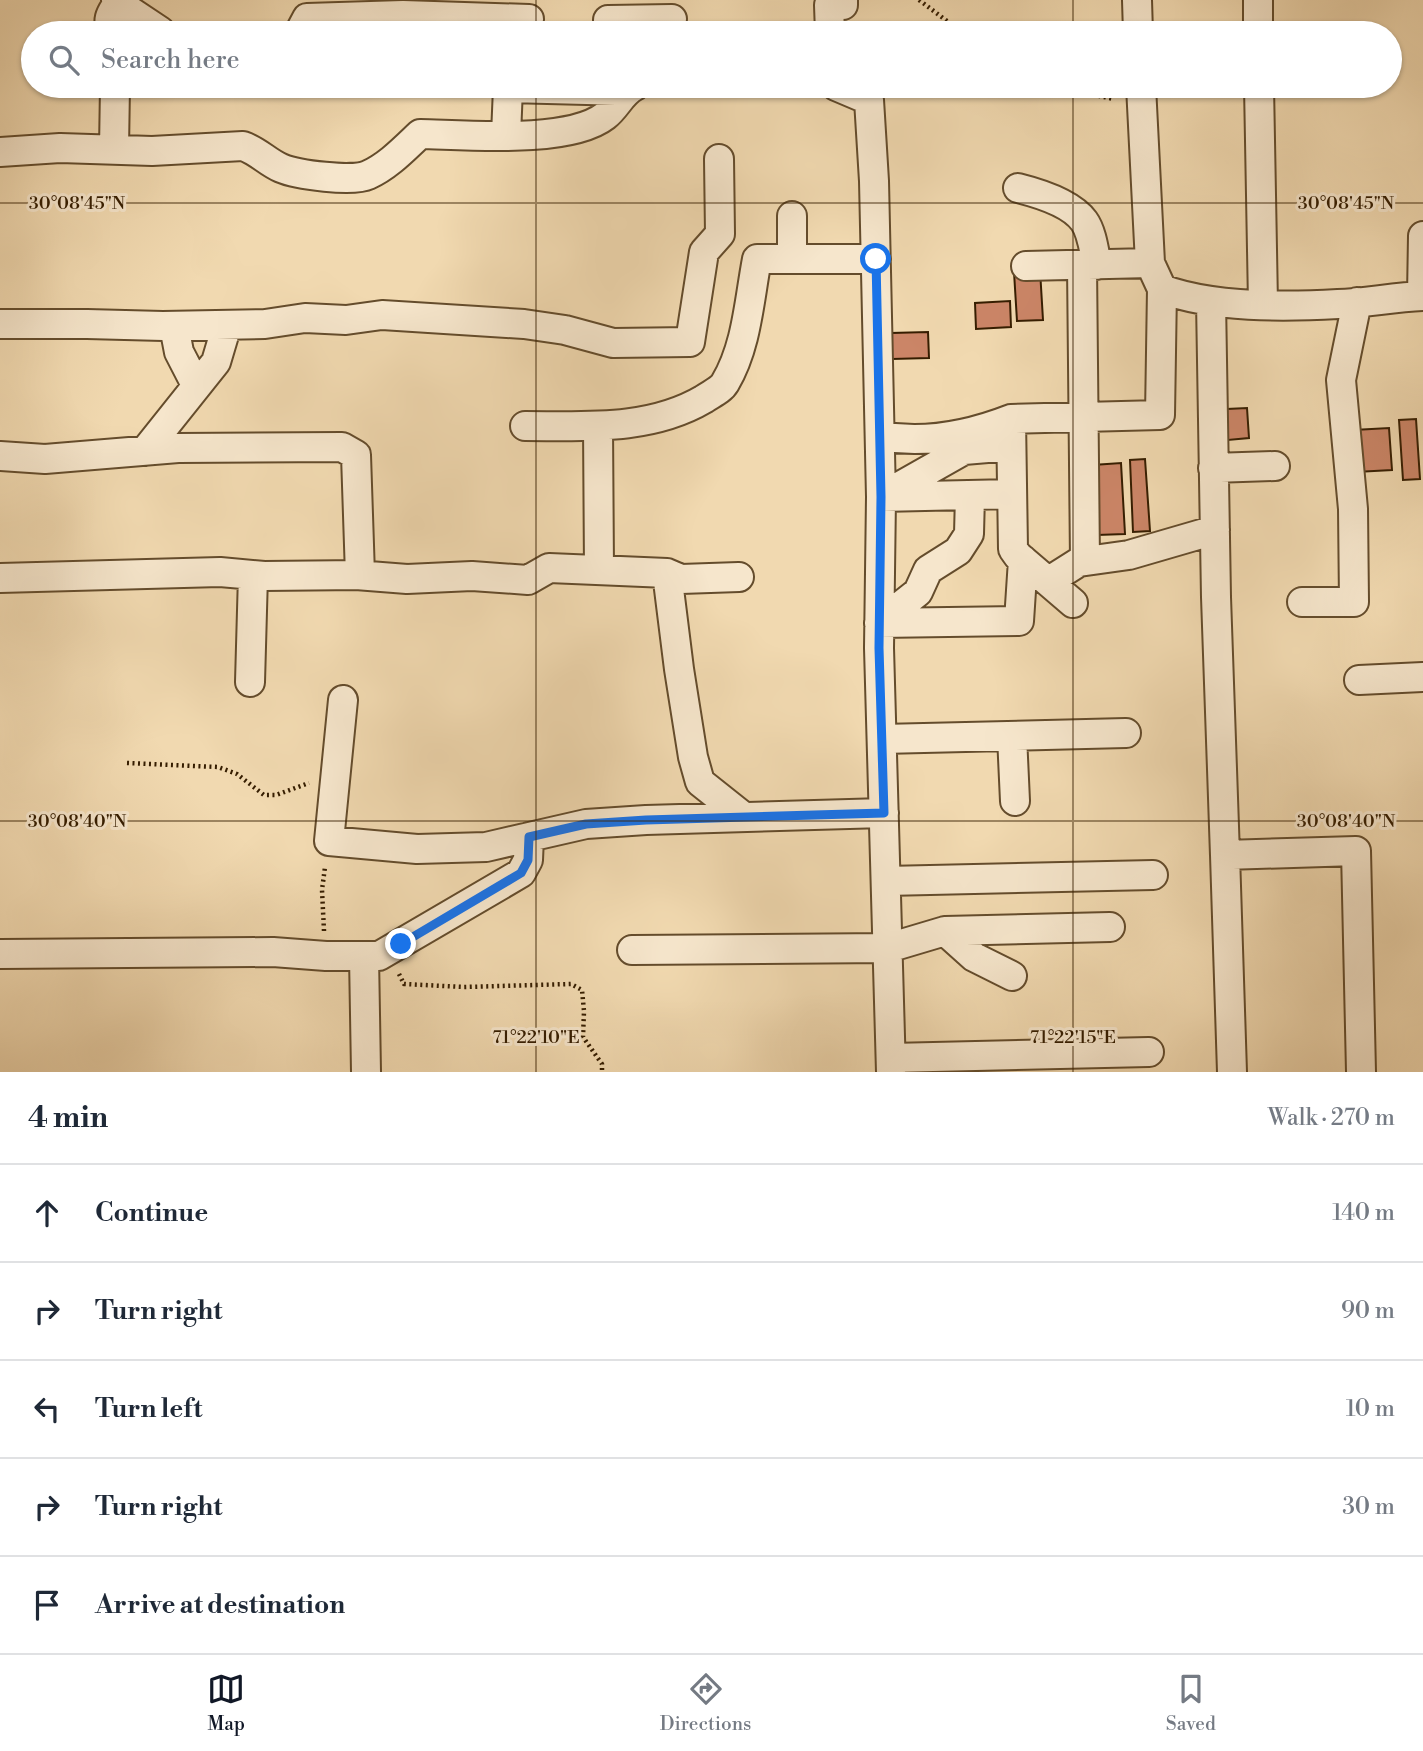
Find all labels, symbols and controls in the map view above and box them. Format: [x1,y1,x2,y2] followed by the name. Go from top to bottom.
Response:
[21,21,1402,98] search box
[45,41,83,79] icon: search
[101,44,240,76] text: Search here
[29,192,126,215] text: 30°08'45"N
[1298,192,1395,215] text: 30°08'45"N
[860,243,891,274] route start
[28,810,127,833] text: 30°08'40"N
[1297,810,1396,833] text: 30°08'40"N
[385,928,416,959] route end
[492,1026,580,1049] text: 71°22'10"E
[1030,1026,1116,1049] text: 71°22'15"E
[28,1099,108,1137] text: 4 min
[1268,1104,1395,1132] text: Walk · 270 m
[28,1194,66,1232] icon: ahead
[95,1197,208,1229] text: Continue
[1332,1199,1395,1227] text: 140 m
[28,1292,66,1330] icon: right
[95,1295,223,1327] text: Turn right
[1341,1297,1395,1325] text: 90 m
[28,1390,66,1428] icon: left
[95,1393,203,1425] text: Turn left
[1346,1395,1395,1423] text: 10 m
[28,1488,66,1526] icon: right
[95,1491,223,1523] text: Turn right
[1342,1493,1395,1521] text: 30 m
[28,1586,66,1624] icon: arrive
[95,1589,345,1621] text: Arrive at destination
[207,1670,245,1736] tab: Map
[660,1670,751,1736] tab: Directions
[1166,1670,1216,1736] tab: Saved

